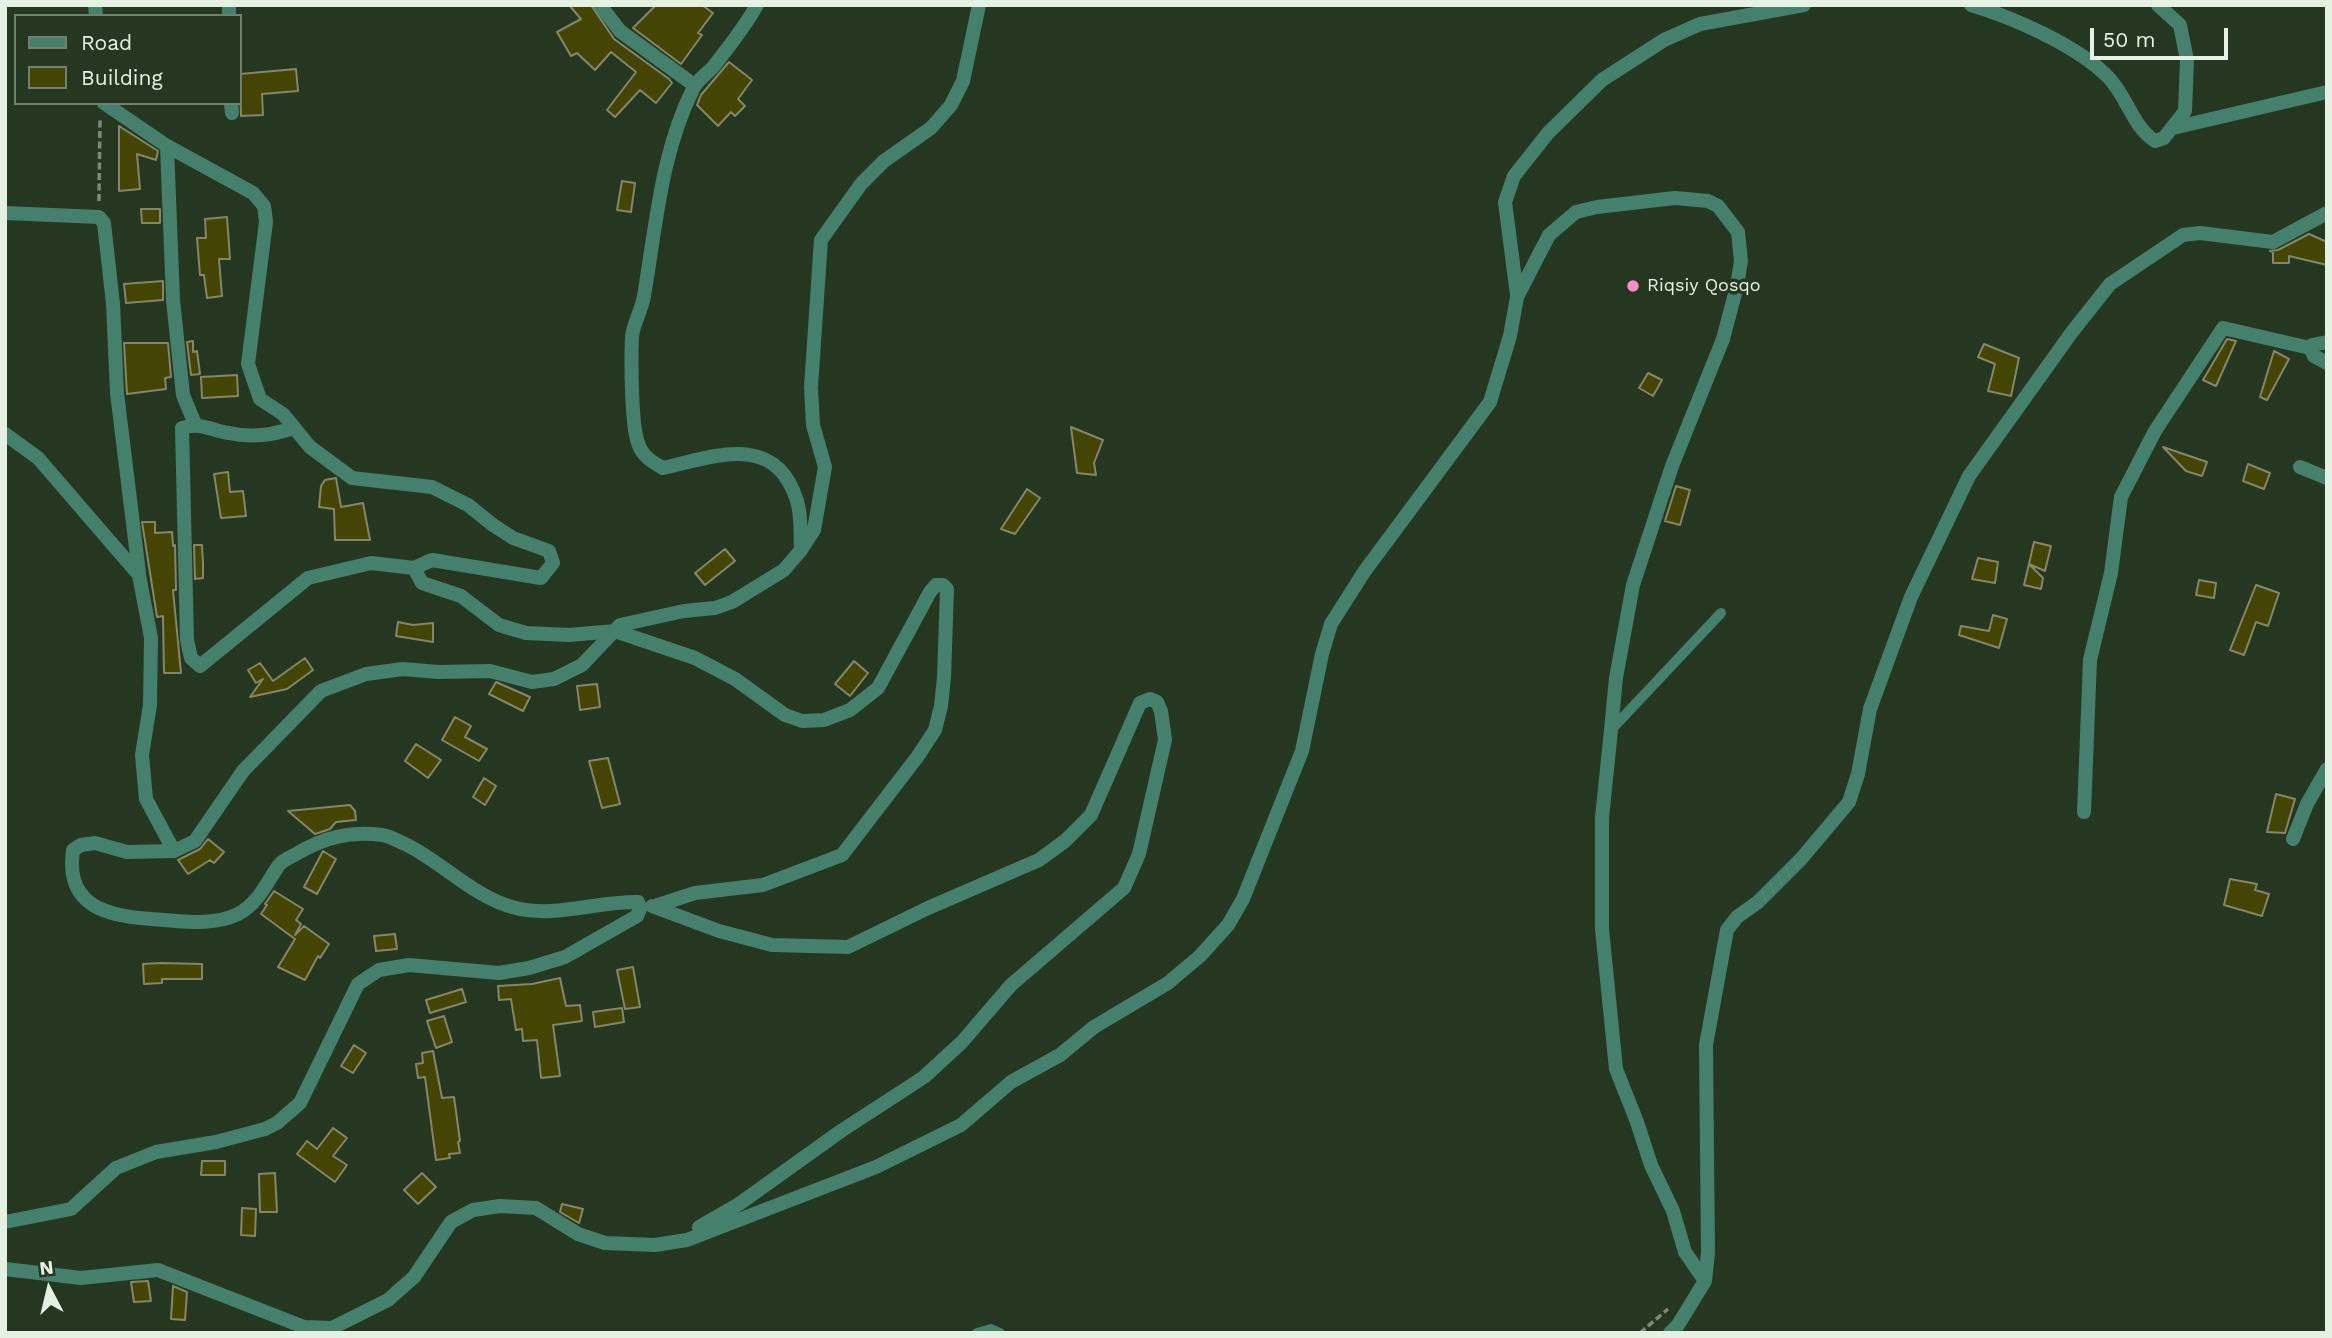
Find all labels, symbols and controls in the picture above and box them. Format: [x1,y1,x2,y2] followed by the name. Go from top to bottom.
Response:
[14,14,242,105] legend
[2094,14,2232,58] scale bar
[2103,27,2155,52] text: 50 m
[81,30,132,55] text: Road
[81,65,163,90] text: Building
[1647,275,1760,297] place label: Riqsiy Qosqo
[1625,278,1641,294] marker: Riqsiy Qosqo
[14,1254,84,1324] north arrow
[38,1255,55,1280] text: N

